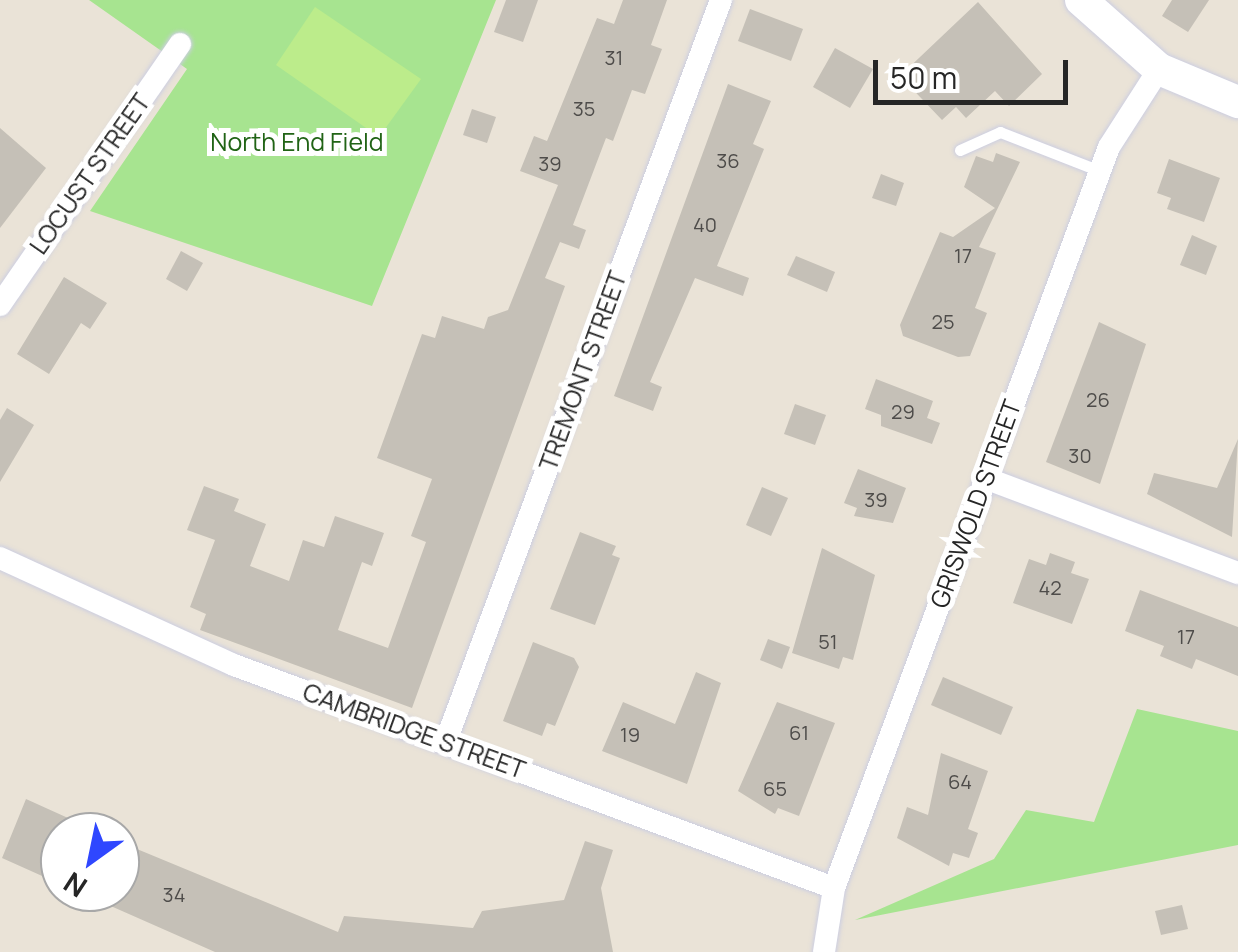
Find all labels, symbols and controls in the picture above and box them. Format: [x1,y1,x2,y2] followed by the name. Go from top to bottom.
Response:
[878,40,1073,102] scale bar
[605,45,623,69] house number: 31
[890,57,957,98] text: 50 m
[23,88,157,260] street label: LOCUST STREET
[573,96,595,120] house number: 35
[210,127,384,157] park label: North End Field
[716,148,740,172] house number: 36
[538,151,562,175] house number: 39
[693,212,717,236] house number: 40
[954,243,972,267] house number: 17
[533,267,633,475] street label: TREMONT STREET
[932,309,954,333] house number: 25
[1086,387,1110,411] house number: 26
[924,396,1028,612] street label: GRISWOLD STREET
[891,399,915,423] house number: 29
[1068,443,1092,467] house number: 30
[864,487,888,511] house number: 39
[1038,575,1062,599] house number: 42
[1177,624,1195,648] house number: 17
[818,629,838,653] house number: 51
[299,677,529,785] street label: CAMBRIDGE STREET
[789,720,809,744] house number: 61
[620,722,640,746] house number: 19
[948,769,972,793] house number: 64
[763,776,787,800] house number: 65
[40,812,140,912] north arrow
[56,864,94,907] text: N
[163,882,185,906] house number: 34

